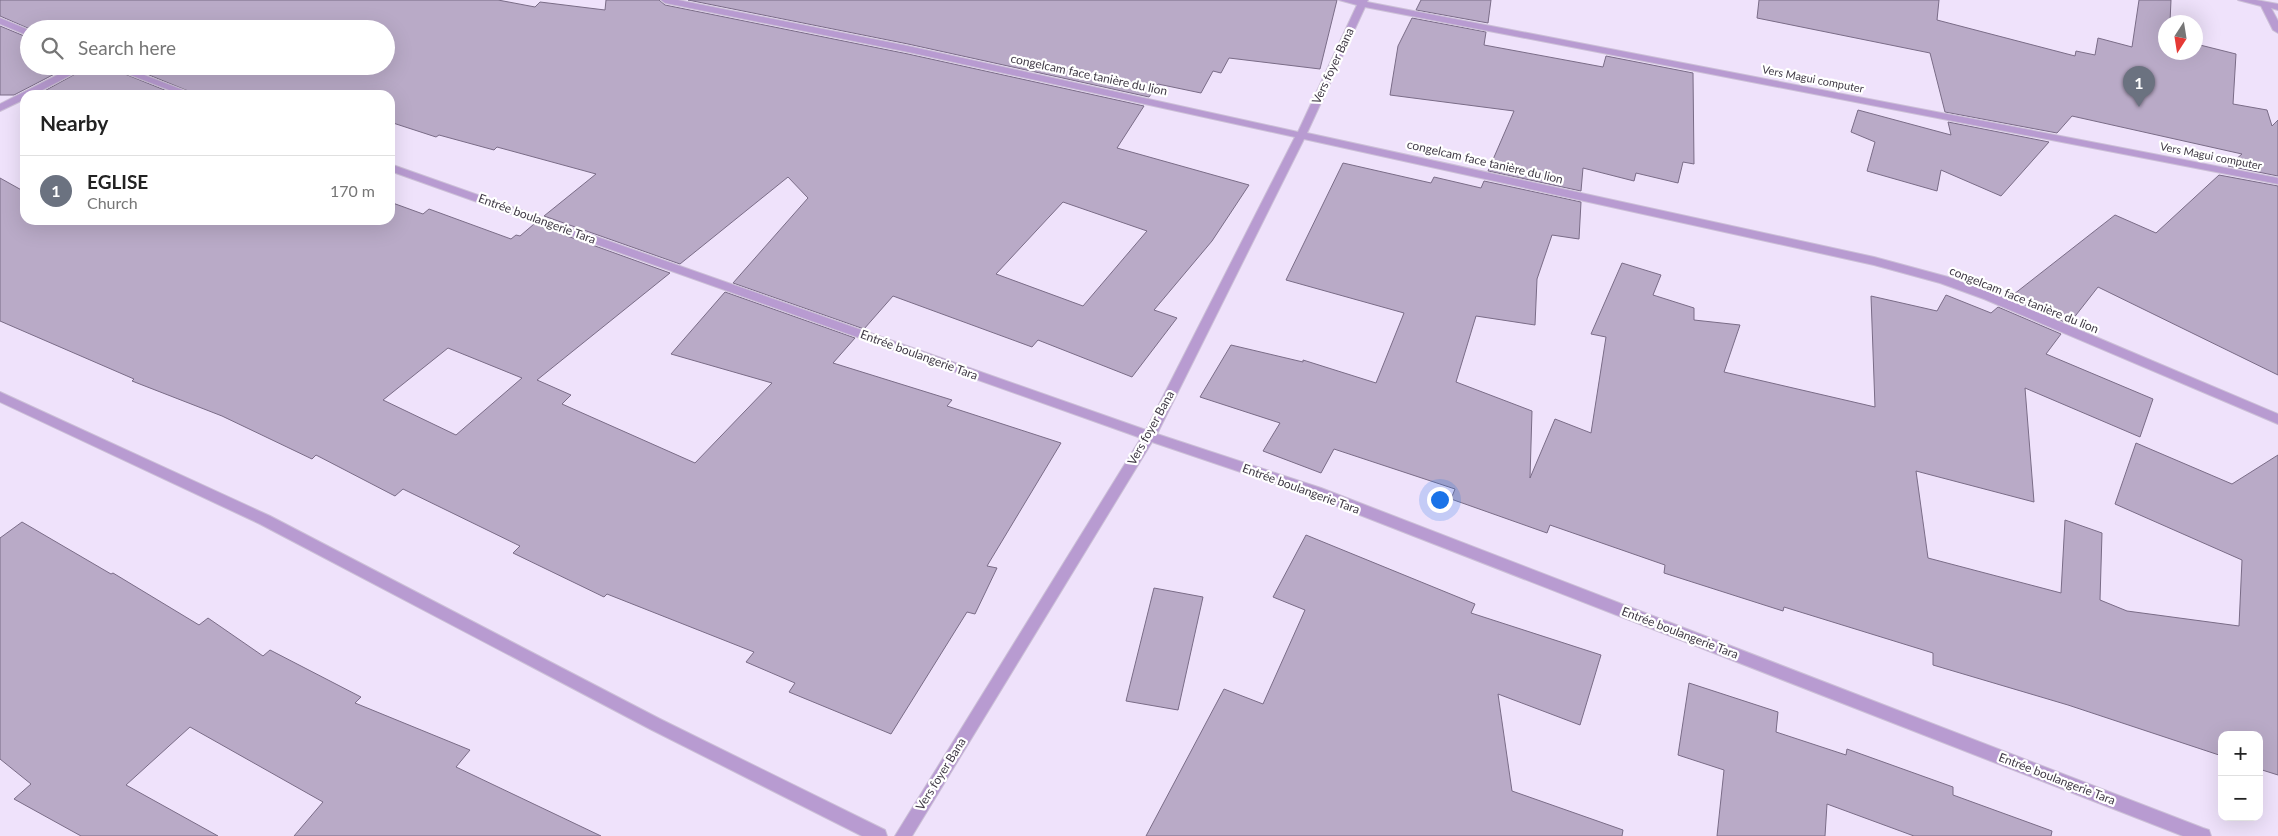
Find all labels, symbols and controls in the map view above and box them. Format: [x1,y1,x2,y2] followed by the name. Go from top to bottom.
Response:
[2158,15,2203,60] north arrow
[20,20,395,75] search box
[1308,25,1357,106] street label: Vers foyer Bana
[38,34,66,62] icon: search
[78,36,176,59] text: Search here
[1009,51,1169,98] street label: congelcam face tanière du lion
[1761,62,1865,95] street label: Vers Magui computer
[2123,66,2155,107] pin: 1
[40,110,108,135] text: Nearby
[1406,136,1565,187] street label: congelcam face tanière du lion
[2159,139,2263,172] street label: Vers Magui computer
[87,170,148,193] text: EGLISE
[51,181,61,200] text: 1
[330,181,375,200] text: 170 m
[476,190,598,247] street label: Entrée boulangerie Tara
[87,193,138,212] text: Church
[1947,263,2101,336] street label: congelcam face tanière du lion
[858,326,980,383] street label: Entrée boulangerie Tara
[1124,388,1177,468] street label: Vers foyer Bana
[1240,460,1362,517] street label: Entrée boulangerie Tara
[1427,487,1453,513] your location
[1620,603,1741,662] street label: Entrée boulangerie Tara
[2218,731,2263,821] map controls
[2218,731,2263,776] button: +
[912,735,969,813] street label: Vers foyer Bana
[1997,749,2118,808] street label: Entrée boulangerie Tara
[2218,776,2263,821] button: −

